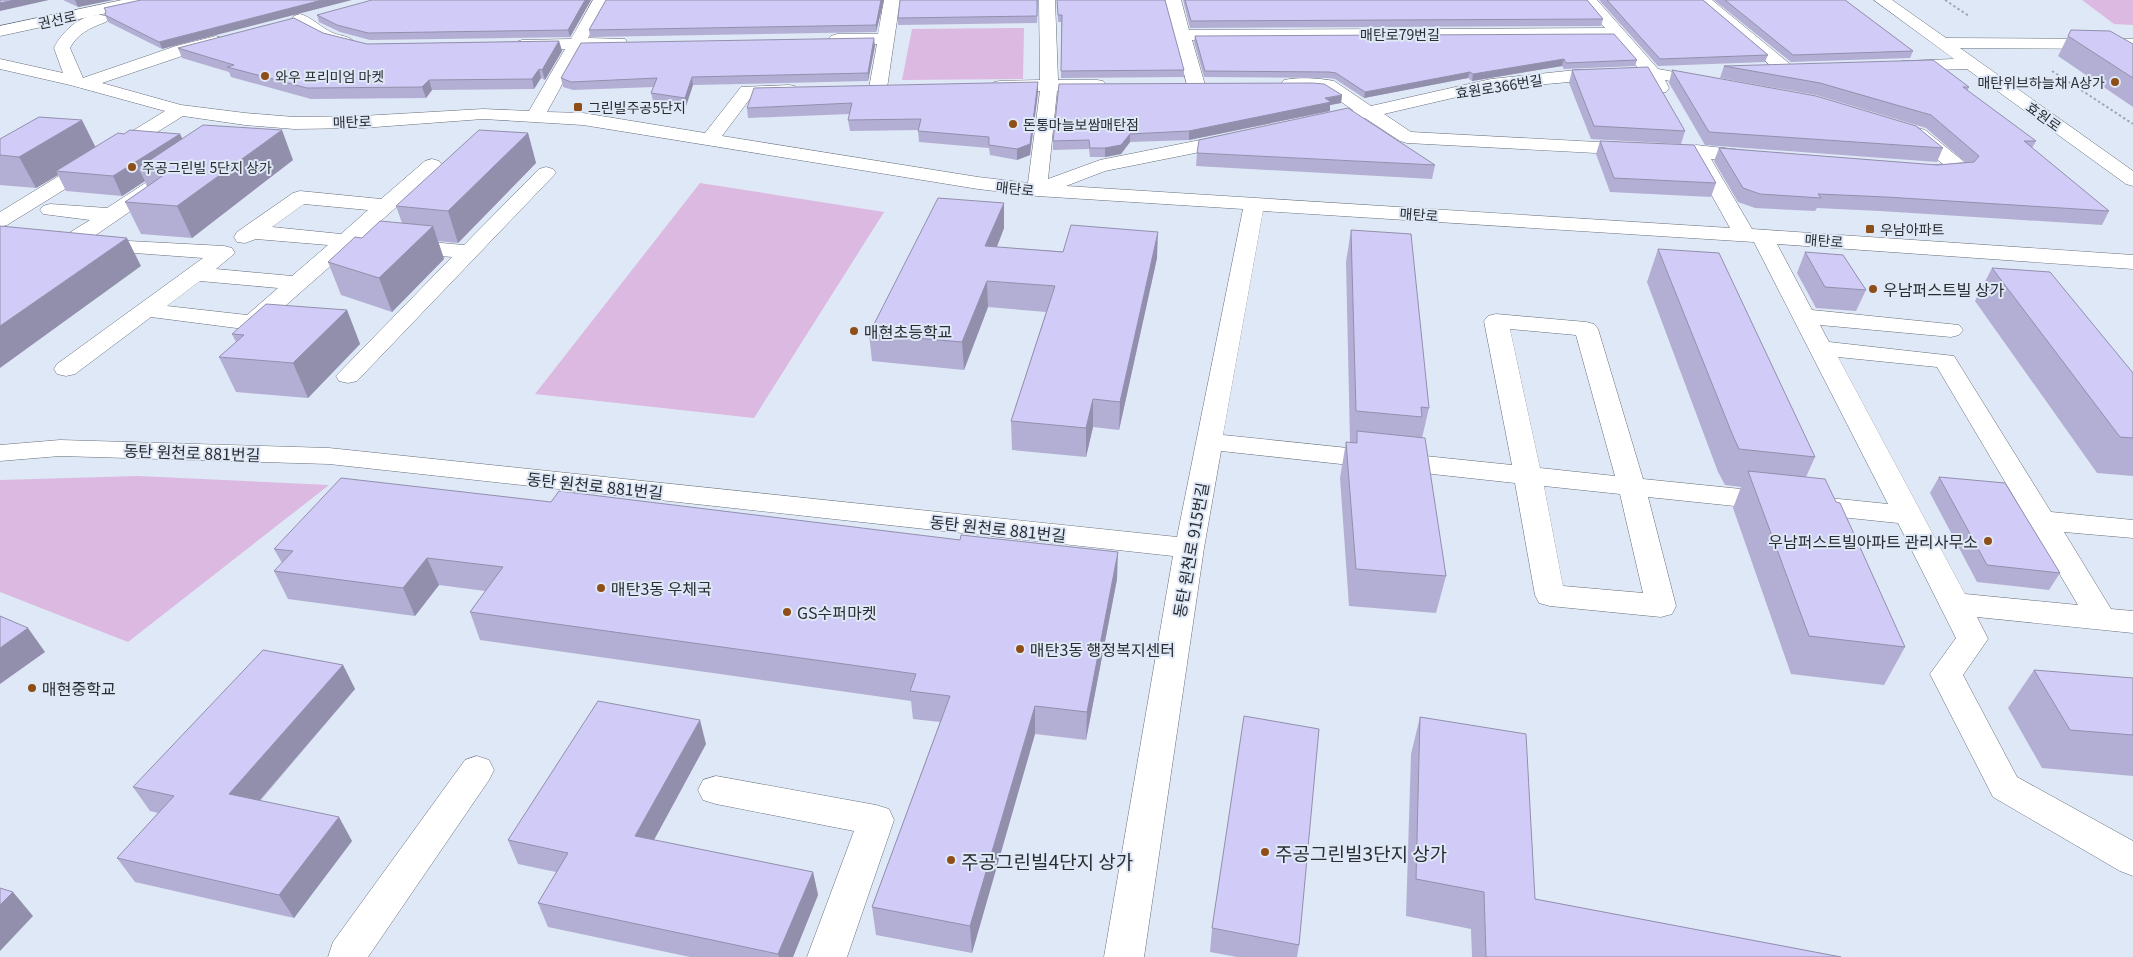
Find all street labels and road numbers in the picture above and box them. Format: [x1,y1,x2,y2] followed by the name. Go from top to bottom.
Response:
[36,5,78,33] street label: 권선로
[1360,24,1440,44] street label: 매탄로79번길
[1454,69,1544,103] street label: 효원로366번길
[2022,97,2066,136] street label: 효원로
[332,110,372,132] street label: 매탄로
[995,176,1035,200] street label: 매탄로
[1399,203,1439,225] street label: 매탄로
[1804,229,1844,251] street label: 매탄로
[123,438,261,466] street label: 동탄 원천로 881번길
[526,466,664,504] street label: 동탄 원천로 881번길
[1166,481,1214,619] street label: 동탄 원천로 915번길
[929,509,1067,547] street label: 동탄 원천로 881번길

